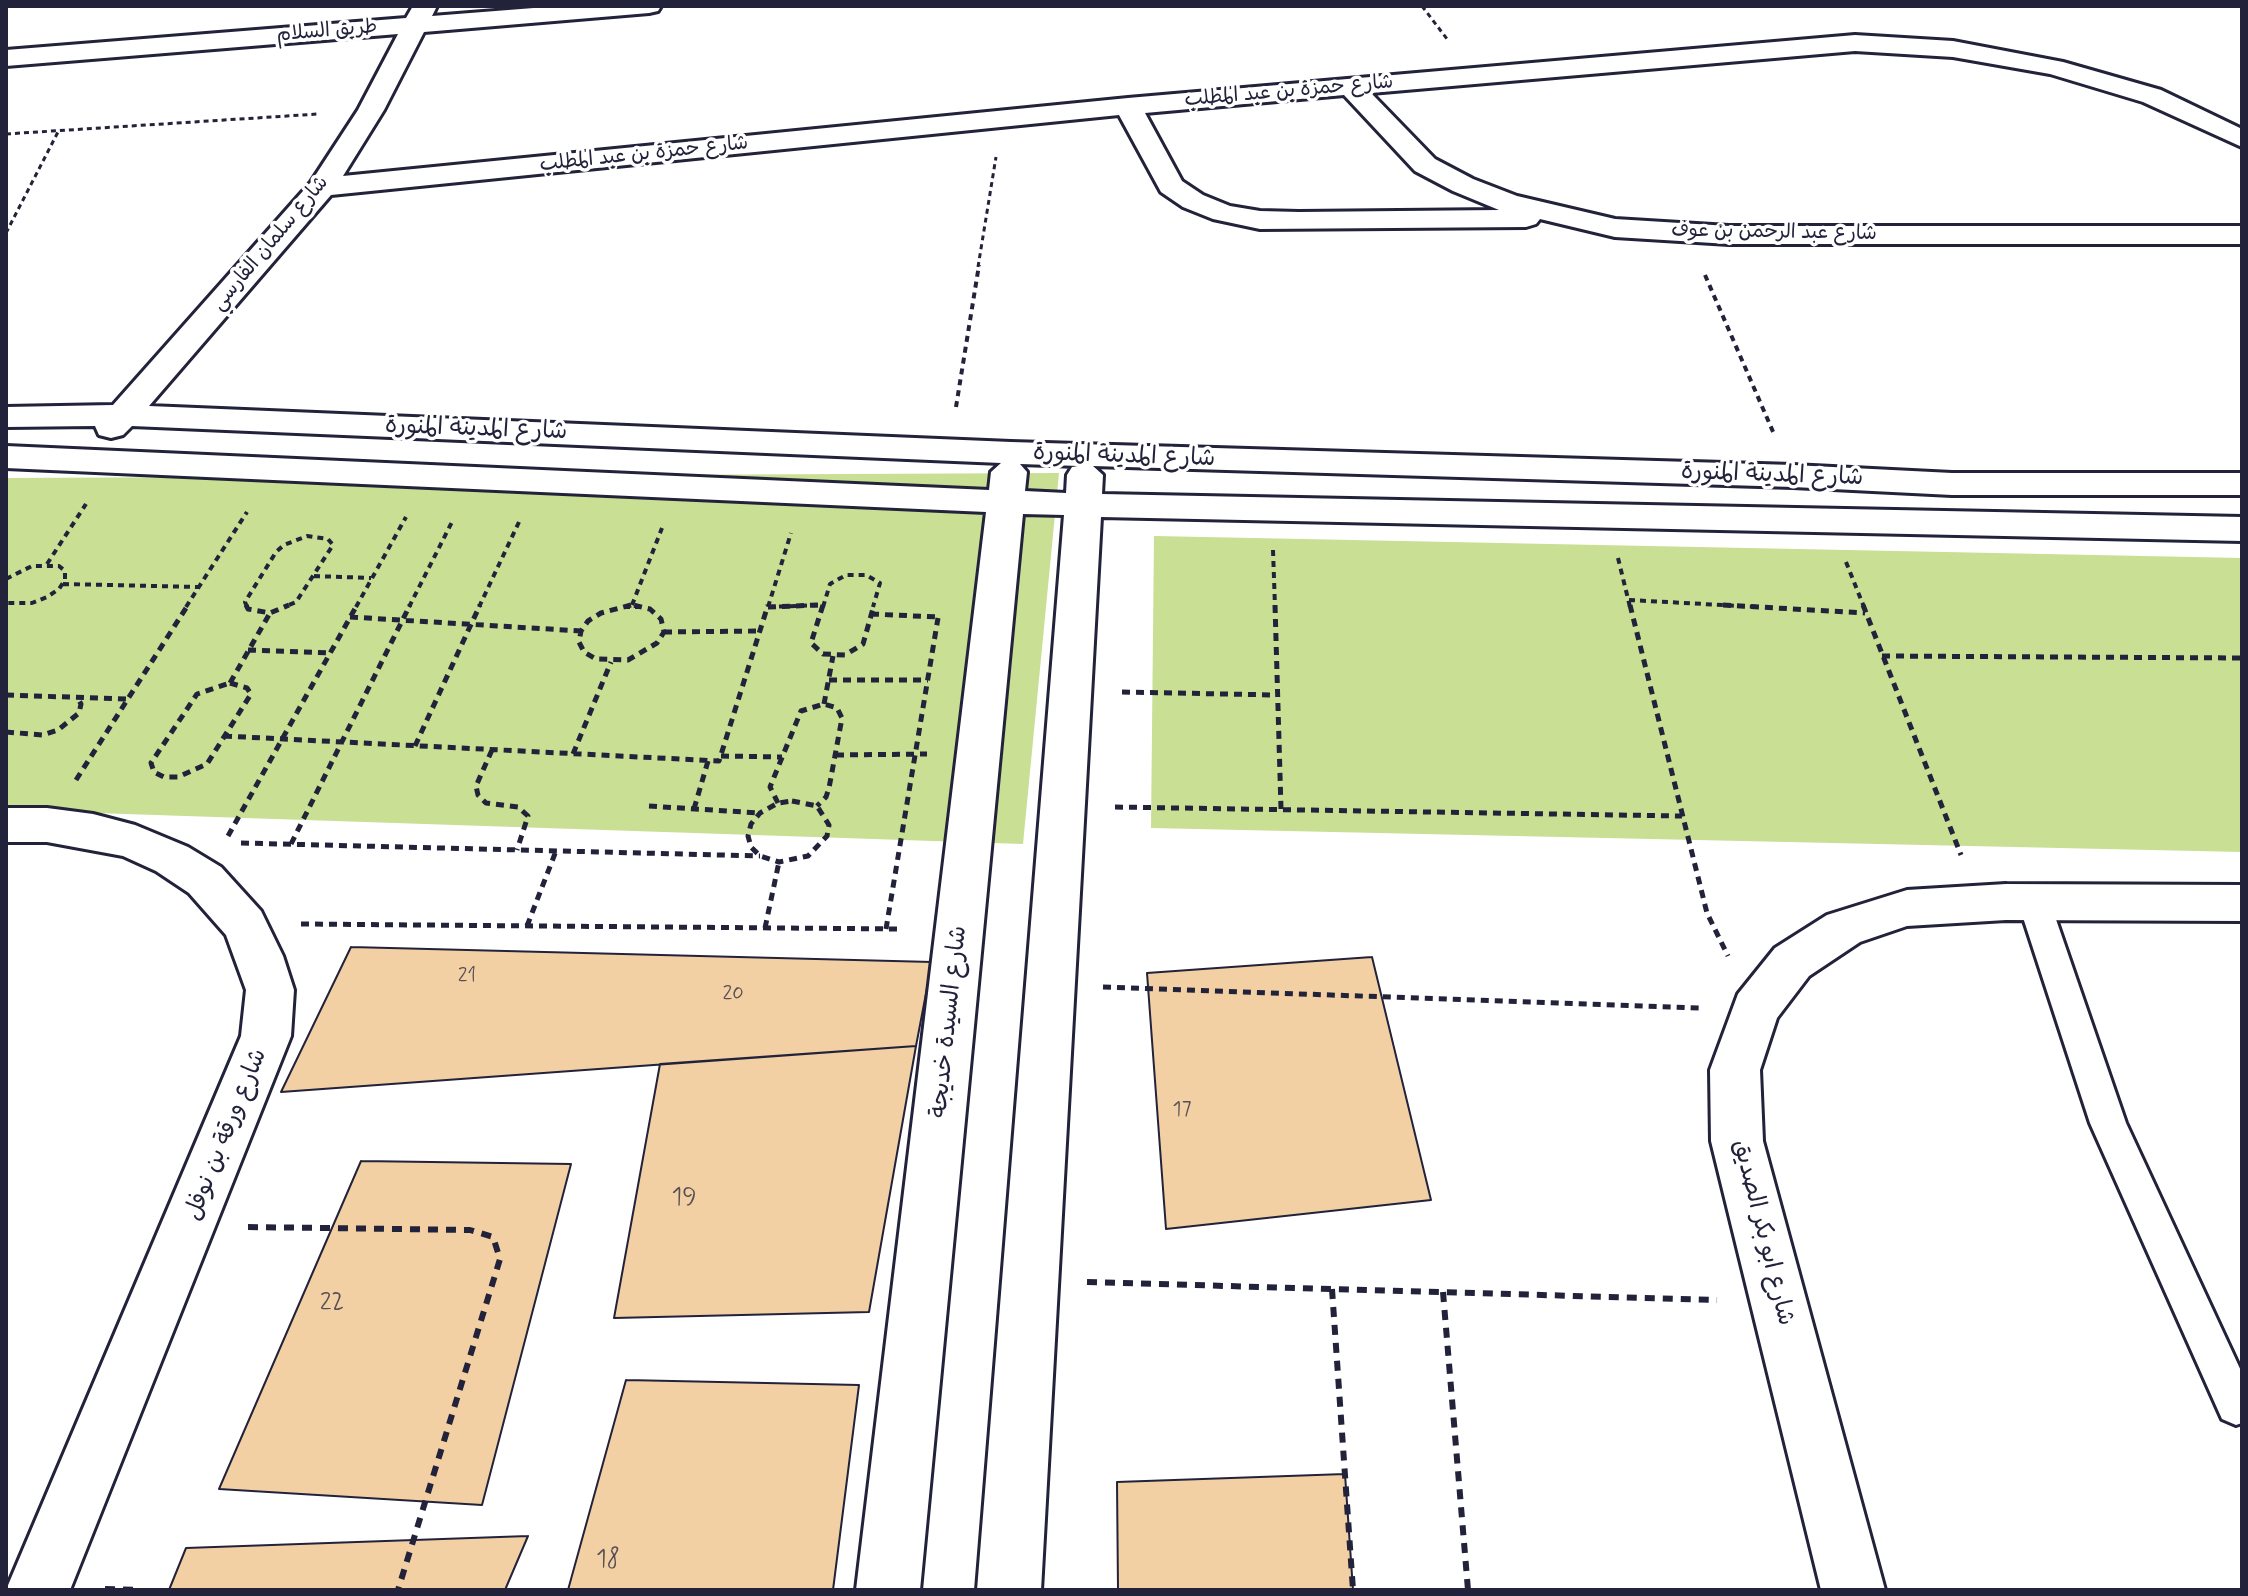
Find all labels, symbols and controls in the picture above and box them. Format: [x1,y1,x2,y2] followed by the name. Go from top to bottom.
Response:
[276,16,378,48] street label: طريق السلام
[1184,71,1394,113] street label: شارع حمزة بن عبد المطلب
[539,132,749,178] street label: شارع حمزة بن عبد المطلب
[208,172,334,316] street label: شارع سلمان الفارسي
[1671,219,1877,247] street label: شارع عبد الرحمن بن عوف
[384,412,568,448] street label: شارع المدينة المنورة
[1032,439,1216,475] street label: شارع المدينة المنورة
[1680,458,1864,494] street label: شارع المدينة المنورة
[926,925,974,1119] street label: شارع السيدة خديجة
[458,965,476,989] house number: 21
[722,983,744,1007] house number: 20
[179,1045,275,1225] street label: شارع ورقة بن نوفل
[1173,1099,1191,1123] house number: 17
[1725,1137,1799,1329] street label: شارع ابو بكر الصديق
[671,1185,697,1213] house number: 19
[320,1290,344,1318] house number: 22
[596,1547,620,1575] house number: 18

